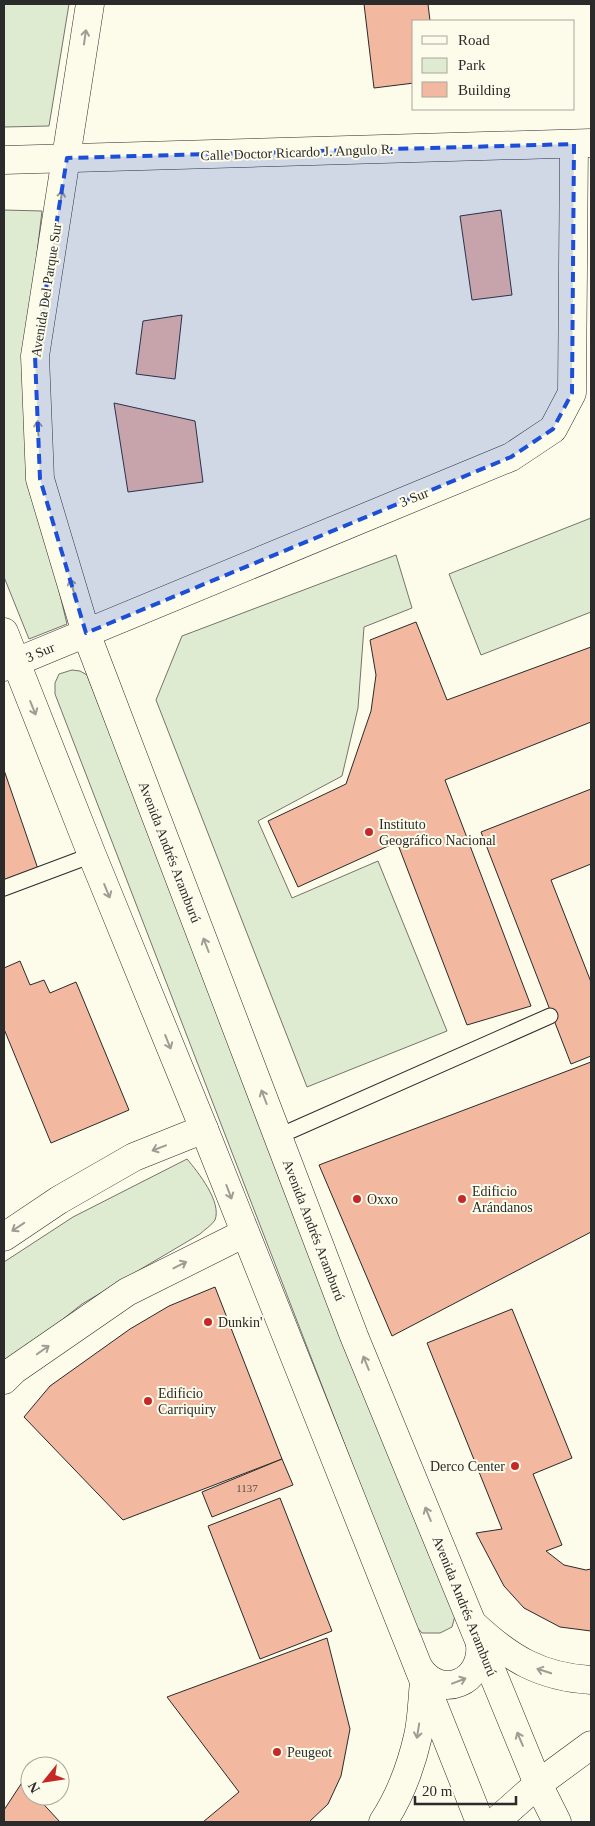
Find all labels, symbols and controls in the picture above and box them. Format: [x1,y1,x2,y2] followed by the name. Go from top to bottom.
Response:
[412,20,575,110] legend
[80,29,90,45] one-way arrow
[458,32,490,48] text: Road
[458,57,486,73] text: Park
[458,82,511,98] text: Building
[200,142,394,163] street label: Calle Doctor Ricardo J. Angulo R.
[56,190,66,206] one-way arrow
[28,222,65,358] street label: Avenida Del Parque Sur
[34,420,43,436] one-way arrow
[397,485,431,510] street label: 3 Sur
[67,578,77,594] one-way arrow
[23,640,57,665] street label: 3 Sur
[29,700,38,715] one-way arrow
[136,780,203,925] street label: Avenida Andrés Aramburú
[379,817,496,848] place label: Instituto Geográfico Nacional
[363,826,375,838] marker: Instituto Geográfico Nacional
[103,883,112,898] one-way arrow
[201,938,210,954] one-way arrow
[165,1034,174,1049] one-way arrow
[259,1090,268,1105] one-way arrow
[152,1144,167,1153] one-way arrow
[280,1158,347,1303] street label: Avenida Andrés Aramburú
[225,1184,234,1200] one-way arrow
[472,1184,533,1215] place label: Edificio Arándanos
[367,1192,398,1207] place label: Oxxo
[351,1193,363,1205] marker: Oxxo
[456,1193,468,1205] marker: Edificio Arándanos
[11,1222,25,1233] one-way arrow
[173,1260,188,1270] one-way arrow
[218,1315,263,1330] place label: Dunkin'
[202,1316,214,1328] marker: Dunkin'
[35,1345,49,1355] one-way arrow
[360,1356,369,1371] one-way arrow
[158,1386,216,1417] place label: Edificio Carriquiry
[142,1395,154,1407] marker: Edificio Carriquiry
[430,1459,505,1474] place label: Derco Center
[509,1460,521,1472] marker: Derco Center
[236,1482,258,1494] house number: 1137
[422,1507,432,1522] one-way arrow
[430,1534,500,1678] street label: Avenida Andrés Aramburú
[536,1666,552,1676] one-way arrow
[451,1676,466,1686] one-way arrow
[413,1722,423,1738] one-way arrow
[514,1732,524,1747] one-way arrow
[287,1745,332,1760] place label: Peugeot
[271,1746,283,1758] marker: Peugeot
[20,1756,70,1806] north arrow
[415,1774,516,1806] scale bar
[25,1779,43,1795] text: N
[422,1783,453,1799] text: 20 m

